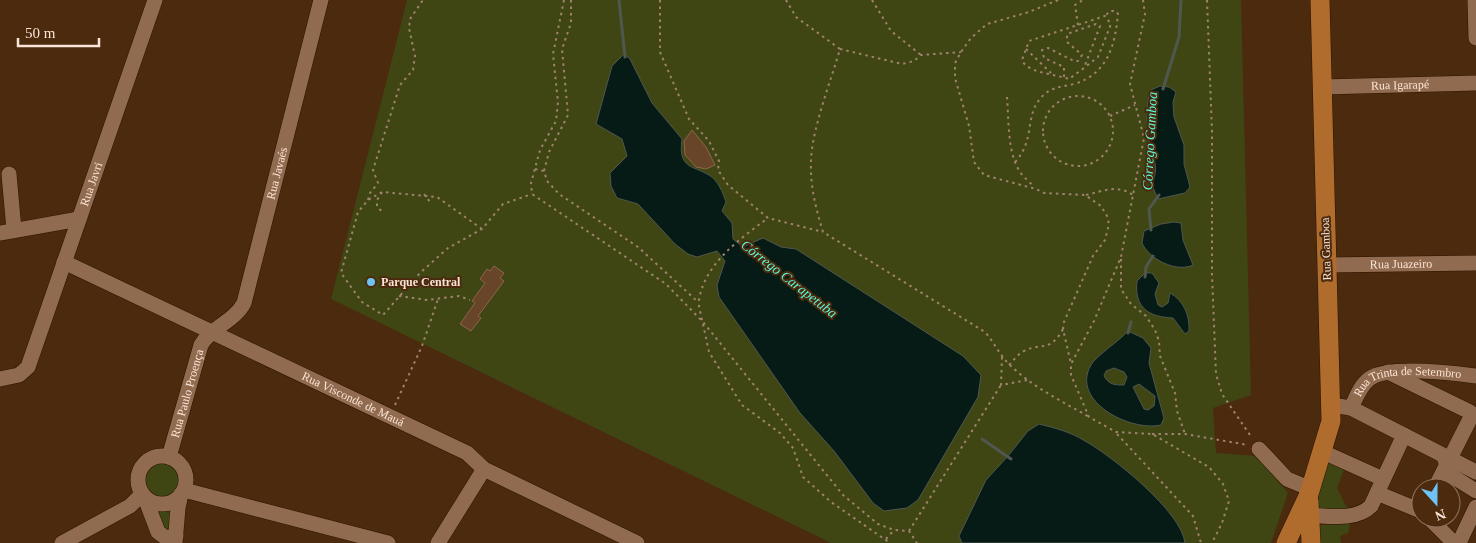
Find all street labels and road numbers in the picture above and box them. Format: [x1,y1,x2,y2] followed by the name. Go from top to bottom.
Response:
[1371,77,1429,93] street label: Rua Igarapé
[264,145,290,201] street label: Rua Javaés
[77,160,106,208] street label: Rua Javri
[1318,217,1334,281] street label: Rua Gamboa
[1370,257,1432,271] street label: Rua Juazeiro
[168,347,207,439] street label: Rua Paulo Proença
[1351,364,1462,399] street label: Rua Trinta de Setembro
[300,369,407,430] street label: Rua Visconde de Mauá

